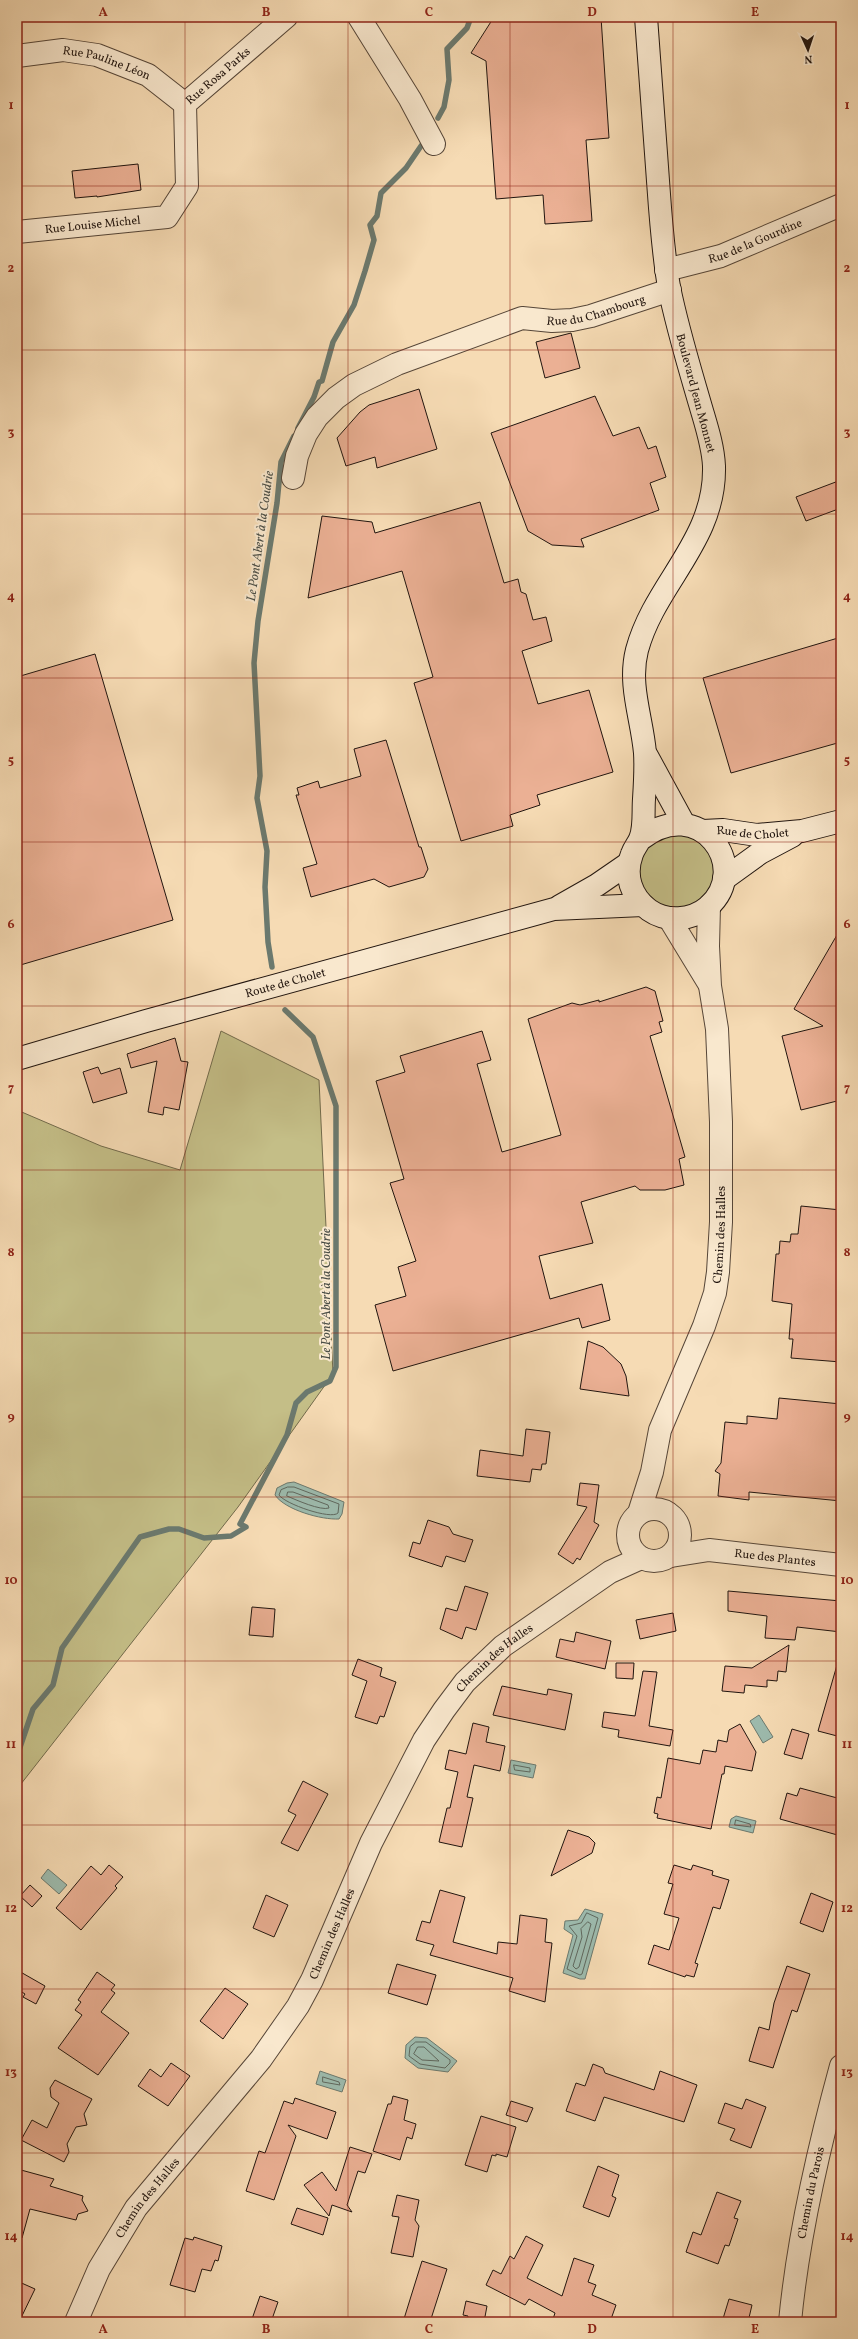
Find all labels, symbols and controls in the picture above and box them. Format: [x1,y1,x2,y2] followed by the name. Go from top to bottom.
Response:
[98,4,108,22] text: A
[262,4,271,22] text: B
[425,4,433,22] text: C
[587,4,597,22] text: D
[751,4,759,22] text: E
[788,30,828,70] north arrow
[62,43,153,84] street label: Rue Pauline Léon
[183,44,254,109] street label: Rue Rosa Parks
[804,51,813,66] text: N
[8,97,14,115] text: 1
[844,97,850,115] text: 1
[44,213,142,238] street label: Rue Louise Michel
[707,215,805,268] street label: Rue de la Gourdine
[8,260,15,278] text: 2
[844,260,851,278] text: 2
[546,292,648,330] street label: Rue du Chambourg
[671,332,719,455] street label: Boulevard Jean Monnet
[8,424,15,442] text: 3
[844,424,851,442] text: 3
[243,470,279,603] water label: Le Pont Abert à la Coudrie
[7,588,15,606] text: 4
[843,588,851,606] text: 4
[8,752,14,770] text: 5
[844,752,850,770] text: 5
[716,823,790,844] street label: Rue de Cholet
[7,916,15,934] text: 6
[843,916,851,934] text: 6
[243,965,328,1002] street label: Route de Cholet
[8,1080,14,1098] text: 7
[844,1080,850,1098] text: 7
[709,1186,730,1285] street label: Chemin des Halles
[318,1228,336,1360] water label: Le Pont Abert à la Coudrie
[7,1244,15,1262] text: 8
[843,1244,851,1262] text: 8
[7,1408,15,1426] text: 9
[843,1408,851,1426] text: 9
[733,1546,817,1571] street label: Rue des Plantes
[4,1572,18,1590] text: 10
[840,1572,854,1590] text: 10
[453,1621,537,1696] street label: Chemin des Halles
[6,1736,16,1754] text: 11
[842,1736,852,1754] text: 11
[306,1886,359,1982] street label: Chemin des Halles
[5,1900,17,1918] text: 12
[841,1900,853,1918] text: 12
[5,2064,17,2082] text: 13
[841,2064,853,2082] text: 13
[794,2145,829,2240] street label: Chemin du Parois
[112,2155,184,2242] street label: Chemin des Halles
[4,2228,18,2246] text: 14
[840,2228,854,2246] text: 14
[98,2321,108,2339] text: A
[262,2321,271,2339] text: B
[425,2321,433,2339] text: C
[587,2321,597,2339] text: D
[751,2321,759,2339] text: E

